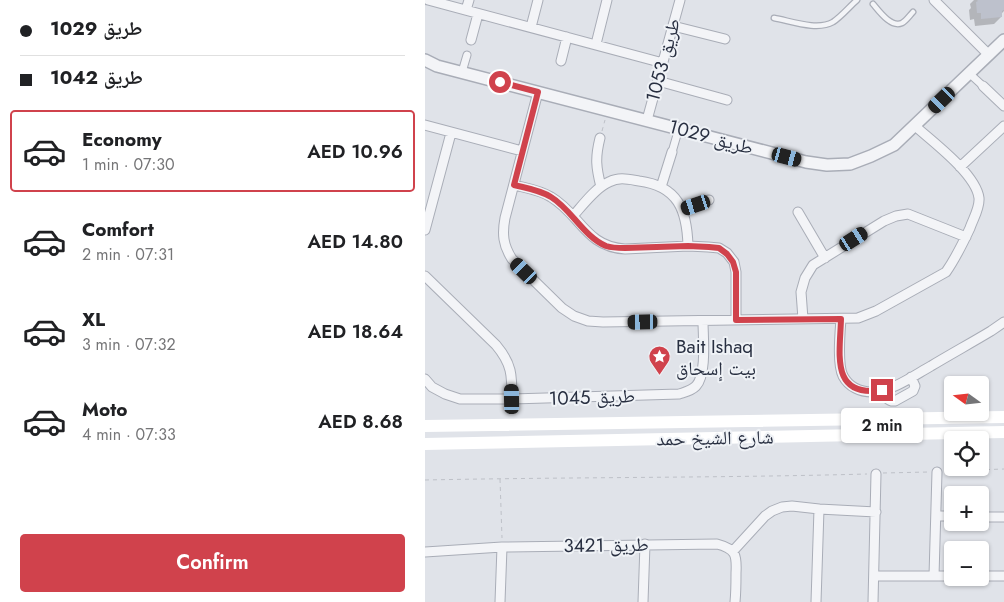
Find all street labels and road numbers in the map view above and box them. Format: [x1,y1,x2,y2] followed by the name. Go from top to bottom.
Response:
[639,15,687,105] street label: طريق 1053
[666,113,756,161] street label: طريق 1029
[548,382,636,412] street label: طريق 1045
[656,423,774,453] street label: شارع الشيخ حمد
[563,531,649,559] street label: طريق 3421

